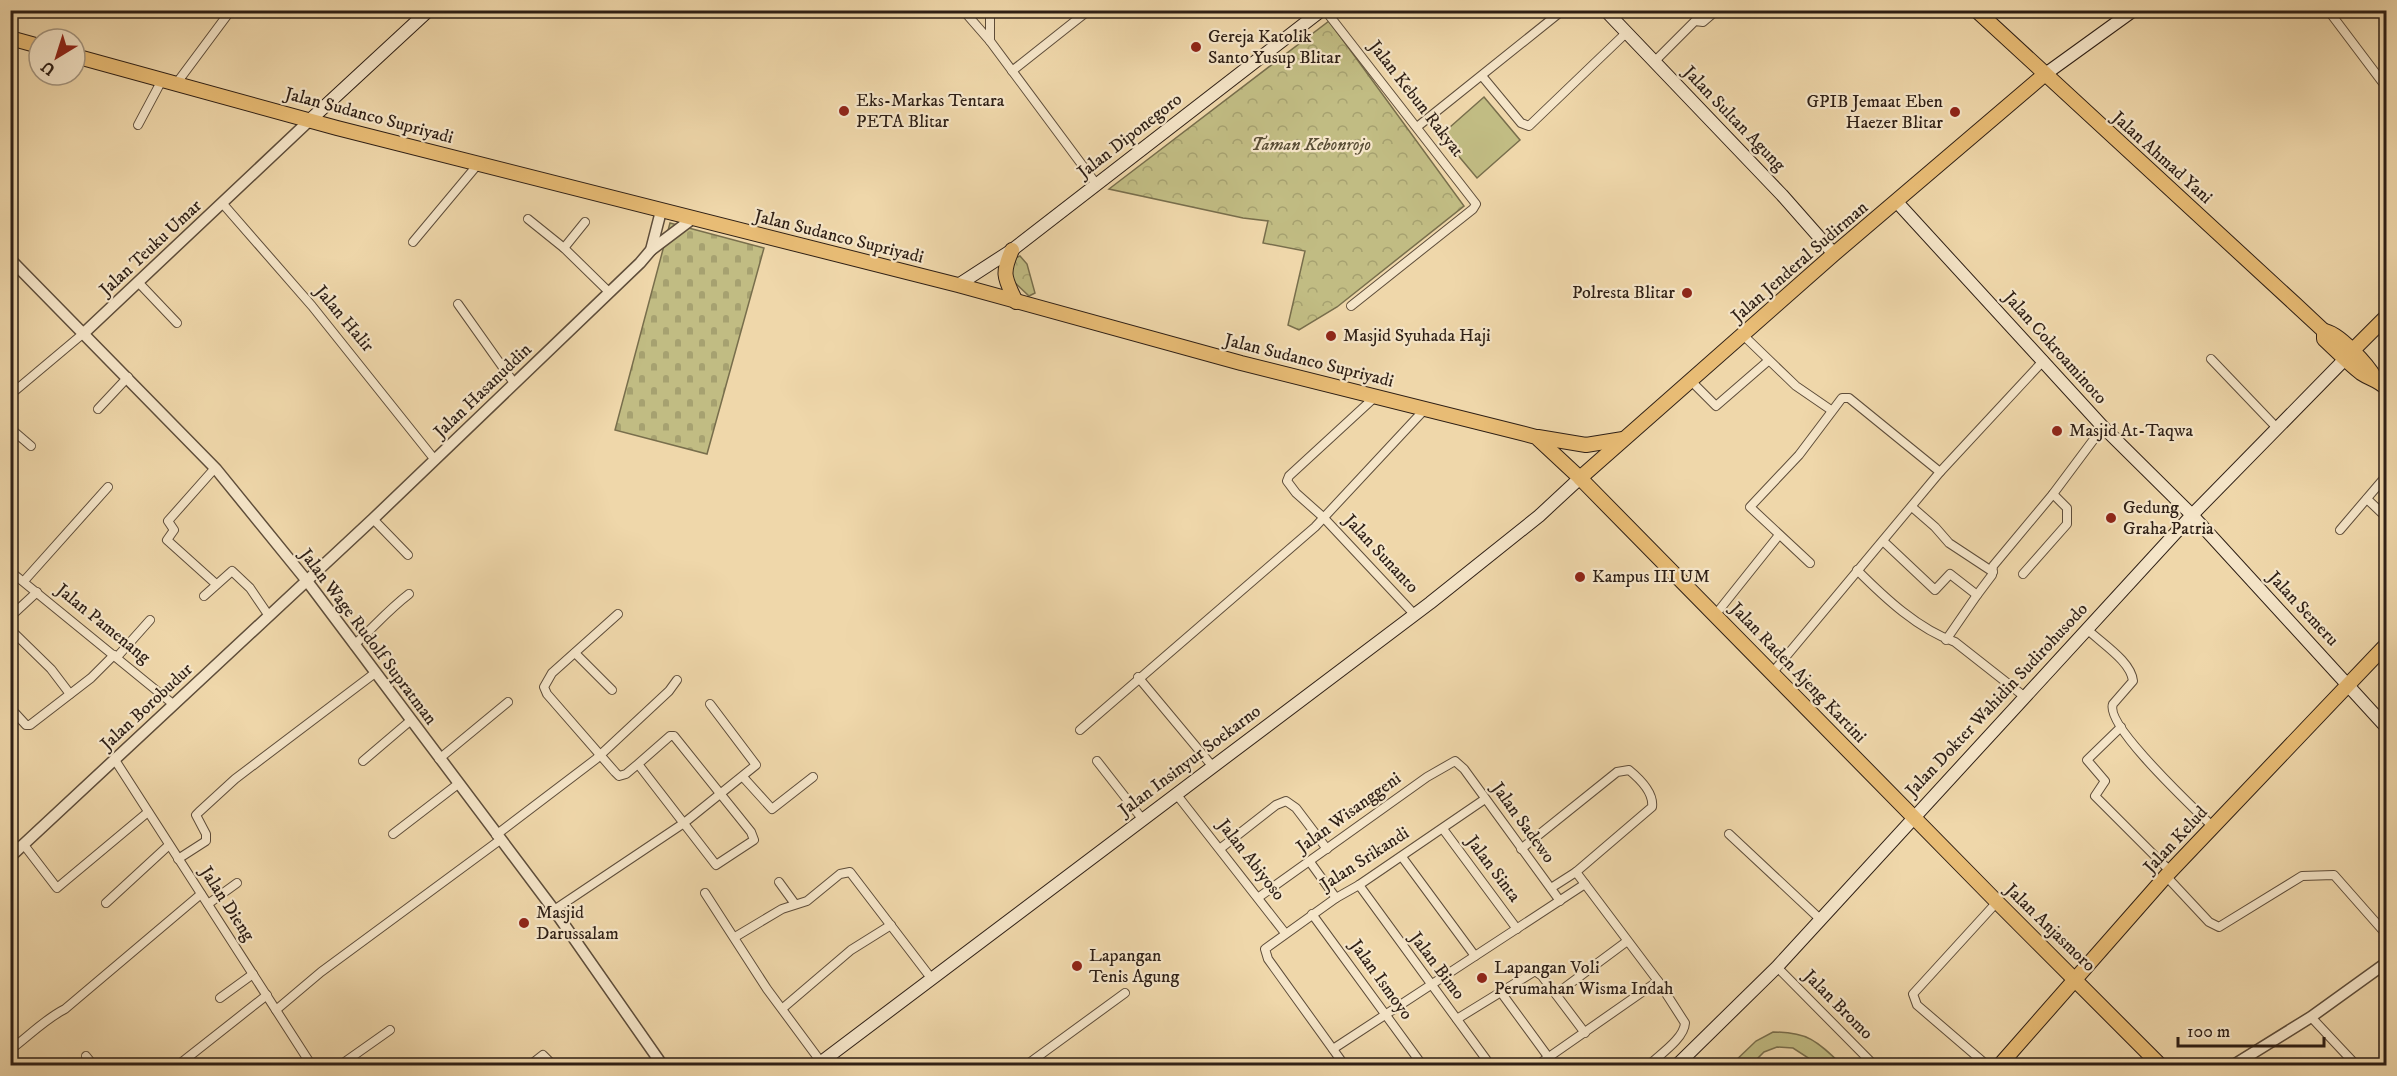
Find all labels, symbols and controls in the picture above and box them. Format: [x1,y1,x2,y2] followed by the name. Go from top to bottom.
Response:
[1208,26,1341,69] place label: Gereja Katolik Santo Yusup Blitar
[27,27,87,87] north arrow
[1363,35,1468,162] street label: Jalan Kebun Rakyat
[1189,40,1203,54] marker: Gereja Katolik Santo Yusup Blitar
[37,56,59,80] text: U
[1677,60,1790,176] street label: Jalan Sultan Agung
[280,82,456,149] street label: Jalan Sudanco Supriyadi
[1072,88,1187,185] street label: Jalan Diponegoro
[856,90,1005,133] place label: Eks-Markas Tentara PETA Blitar
[1807,91,1944,134] place label: GPIB Jemaat Eben Haezer Blitar
[837,104,851,118] marker: Eks-Markas Tentara PETA Blitar
[1948,105,1962,119] marker: GPIB Jemaat Eben Haezer Blitar
[2106,106,2217,209] street label: Jalan Ahmad Yani
[1251,134,1371,156] park label: Taman Kebonrojo
[94,195,207,302] street label: Jalan Teuku Umar
[1726,196,1873,329] street label: Jalan Jenderal Sudirman
[750,205,926,269] street label: Jalan Sudanco Supriyadi
[308,280,378,357] street label: Jalan Halir
[1572,282,1675,304] place label: Polresta Blitar
[1680,286,1694,300] marker: Polresta Blitar
[1997,286,2112,409] street label: Jalan Cokroaminoto
[1343,325,1491,347] place label: Masjid Syuhada Haji
[1220,329,1396,393] street label: Jalan Sudanco Supriyadi
[1324,329,1338,343] marker: Masjid Syuhada Haji
[428,338,537,444] street label: Jalan Hasanuddin
[2069,420,2193,442] place label: Masjid At-Taqwa
[2050,424,2064,438] marker: Masjid At-Taqwa
[2123,497,2214,540] place label: Gedung Graha Patria
[1338,509,1423,598] street label: Jalan Sunanto
[2104,511,2118,525] marker: Gedung Graha Patria
[293,543,442,730] street label: Jalan Wage Rudolf Supratman
[1592,566,1710,588] place label: Kampus III UM
[2262,566,2343,651] street label: Jalan Semeru
[1573,570,1587,584] marker: Kampus III UM
[50,578,155,669] street label: Jalan Pamenang
[1724,597,1871,748] street label: Jalan Raden Ajeng Kartini
[1900,598,2093,803] street label: Jalan Dokter Wahidin Sudirohusodo
[95,659,198,757] street label: Jalan Borobudur
[1113,700,1266,823] street label: Jalan Insinyur Soekarno
[1291,768,1406,860] street label: Jalan Wisanggeni
[1485,777,1560,868] street label: Jalan Sadewo
[2138,802,2213,880] street label: Jalan Kelud
[1211,813,1290,905] street label: Jalan Abiyoso
[1315,822,1413,897] street label: Jalan Srikandi
[1460,830,1525,907] street label: Jalan Sinta
[194,861,259,946] street label: Jalan Dieng
[1999,878,2100,977] street label: Jalan Anjasmoro
[536,902,619,945] place label: Masjid Darussalam
[517,916,531,930] marker: Masjid Darussalam
[1403,926,1470,1004] street label: Jalan Bimo
[1343,934,1418,1025] street label: Jalan Ismoyo
[1089,945,1180,988] place label: Lapangan Tenis Agung
[1494,957,1674,1000] place label: Lapangan Voli Perumahan Wisma Indah
[1070,959,1084,973] marker: Lapangan Tenis Agung
[1797,964,1878,1045] street label: Jalan Bromo
[1475,971,1489,985] marker: Lapangan Voli Perumahan Wisma Indah
[2178,1010,2324,1048] scale bar
[2187,1021,2230,1043] text: 100 m

